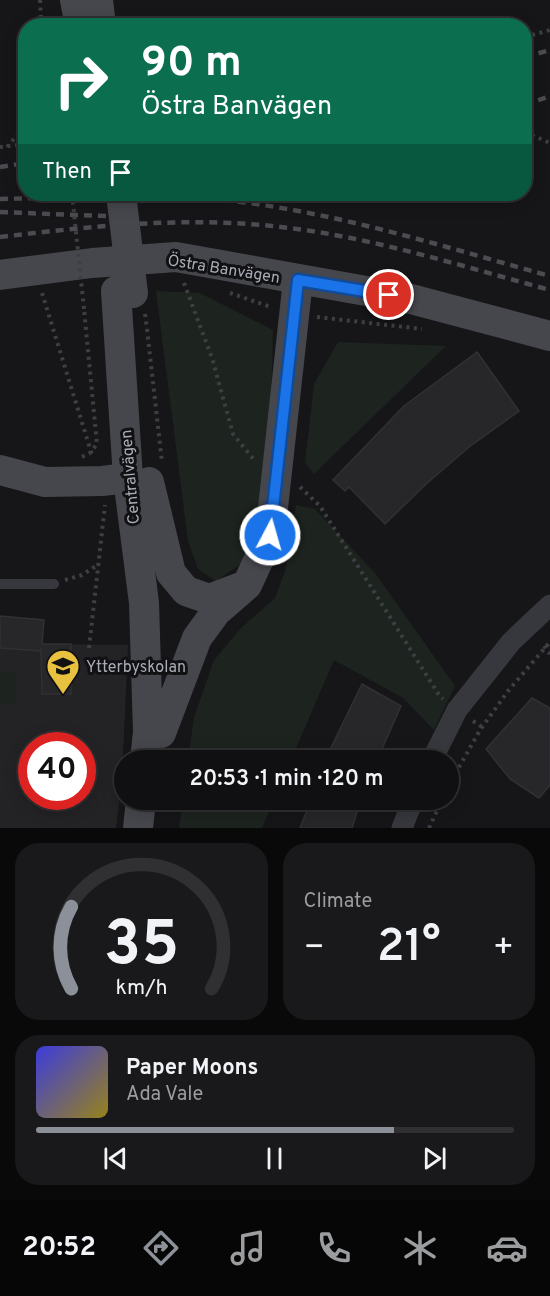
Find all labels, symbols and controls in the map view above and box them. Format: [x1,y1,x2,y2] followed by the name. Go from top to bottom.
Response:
[141,38,242,91] text: 90 m
[42,42,120,120] icon: right
[141,90,332,124] text: Östra Banvägen
[104,156,137,189] icon: arrive
[42,159,92,186] text: Then
[166,249,282,289] street label: Östra Banvägen
[363,269,414,320] pin
[372,278,405,311] icon: arrive
[117,429,145,525] street label: Centralvägen
[238,503,302,567] position arrow
[45,648,81,695] school or university icon: Ytterbyskolan
[86,658,186,678] place label: Ytterbyskolan
[18,732,96,810] speed limit sign: 40
[189,766,384,793] text: 20:53 · 1 min · 120 m
[304,889,372,915] text: Climate
[103,908,179,987] text: 35
[377,920,441,977] text: 21°
[304,928,325,970] text: −
[493,928,514,970] text: +
[115,975,167,1002] text: km/h
[126,1055,258,1082] text: Paper Moons
[126,1082,203,1108] text: Ada Vale
[99,1142,132,1175] icon: previous
[258,1142,291,1175] icon: pause
[418,1142,451,1175] icon: next
[140,1227,182,1269] icon: directions
[227,1227,269,1269] icon: music
[313,1227,355,1269] icon: phone
[399,1227,441,1269] icon: climate
[486,1227,528,1269] icon: car
[22,1231,96,1265] text: 20:52

